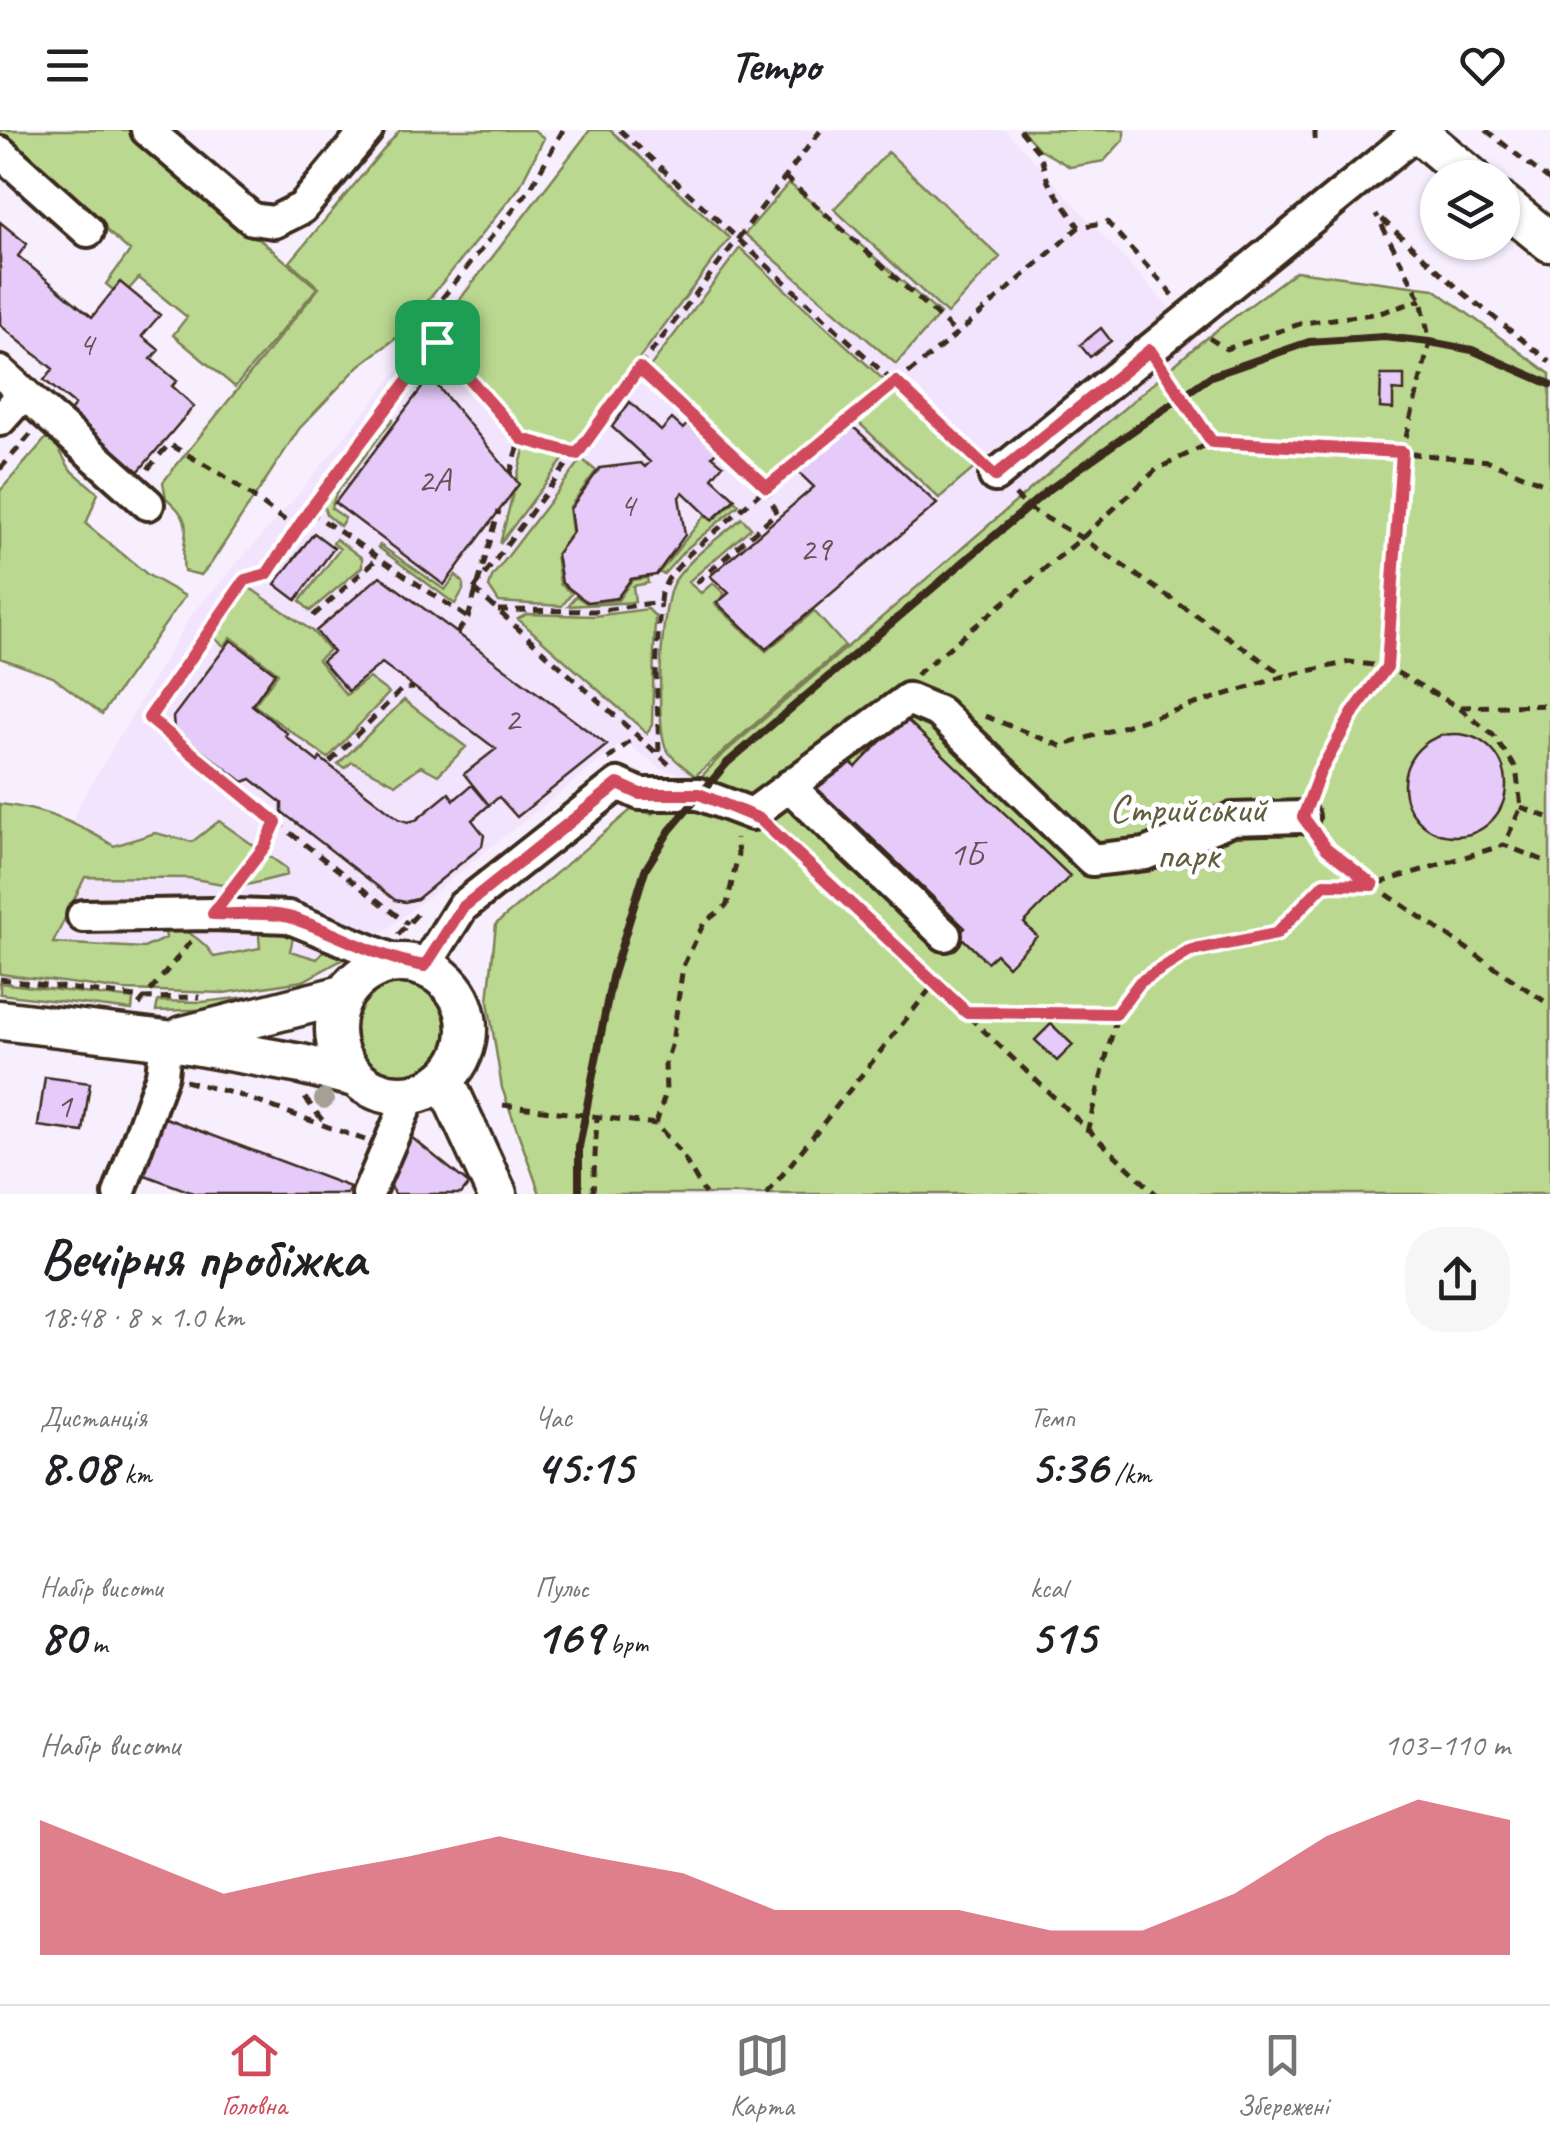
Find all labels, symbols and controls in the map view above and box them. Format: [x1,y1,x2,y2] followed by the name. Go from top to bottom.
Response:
[730,37,820,94] text: Tempo
[40,38,95,93] icon: menu
[1455,38,1510,93] icon: heart
[1420,160,1520,260] map controls
[1420,160,1520,260] button: layers
[395,300,480,385] pin
[410,315,465,370] icon: arrive
[78,321,97,366] house number: 4
[417,457,452,502] house number: 2А
[619,482,638,527] house number: 4
[799,526,834,571] house number: 29
[504,696,523,741] house number: 2
[1109,784,1269,880] park label: Стрийський парк
[949,831,988,876] house number: 1Б
[56,1083,74,1128] house number: 1
[40,1223,365,1293] text: Вечірня пробіжка
[1405,1227,1510,1332] button: share
[40,1296,244,1337] text: 18:48 · 8 × 1.0 km
[40,1400,147,1435] text: Дистанція
[535,1400,572,1435] text: Час
[1030,1400,1075,1435] text: Темп
[40,1435,117,1498] text: 8.08
[535,1435,633,1498] text: 45:15
[1030,1435,1108,1498] text: 5:36
[117,1456,152,1491] text: km
[1108,1456,1151,1491] text: /km
[40,1570,162,1605] text: Набір висоти
[535,1570,589,1605] text: Пульс
[1030,1570,1067,1605] text: kcal
[40,1605,85,1668] text: 80
[535,1605,603,1668] text: 169
[1030,1605,1096,1668] text: 515
[85,1626,107,1661] text: m
[603,1626,648,1661] text: bpm
[40,1724,180,1765] text: Набір висоти
[1384,1724,1510,1765] text: 103–110 m
[222,2028,287,2123] tab: Головна
[730,2028,794,2123] tab: Карта
[1237,2028,1328,2123] tab: Збережені

